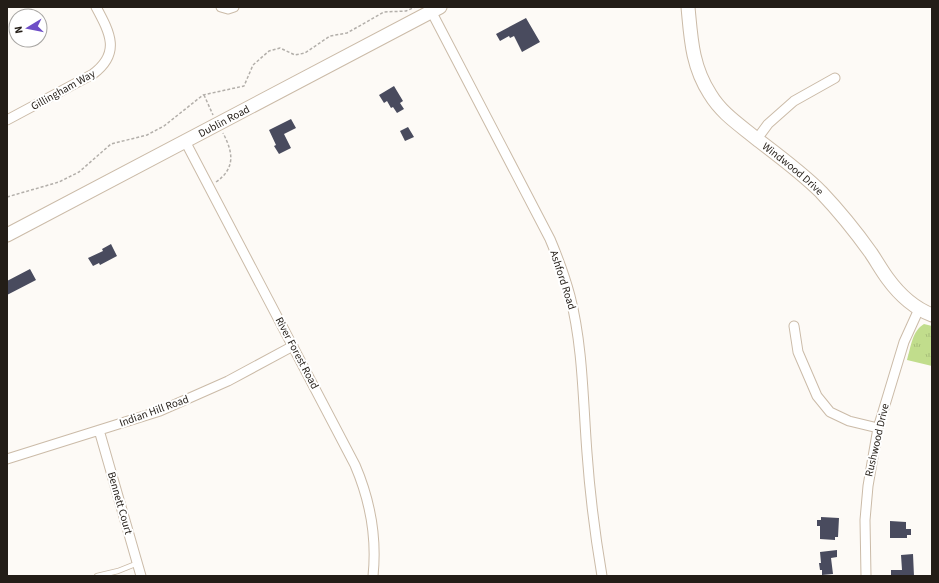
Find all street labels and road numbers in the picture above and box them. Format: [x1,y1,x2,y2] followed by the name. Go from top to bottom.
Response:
[28,66,98,114] street label: Gillingham Way
[195,101,252,141] street label: Dublin Road
[759,139,828,199] street label: Windwood Drive
[546,248,580,312] street label: Ashford Road
[272,314,322,392] street label: River Forest Road
[117,392,191,430] street label: Indian Hill Road
[861,401,893,478] street label: Rushwood Drive
[104,470,136,536] street label: Bennett Court

